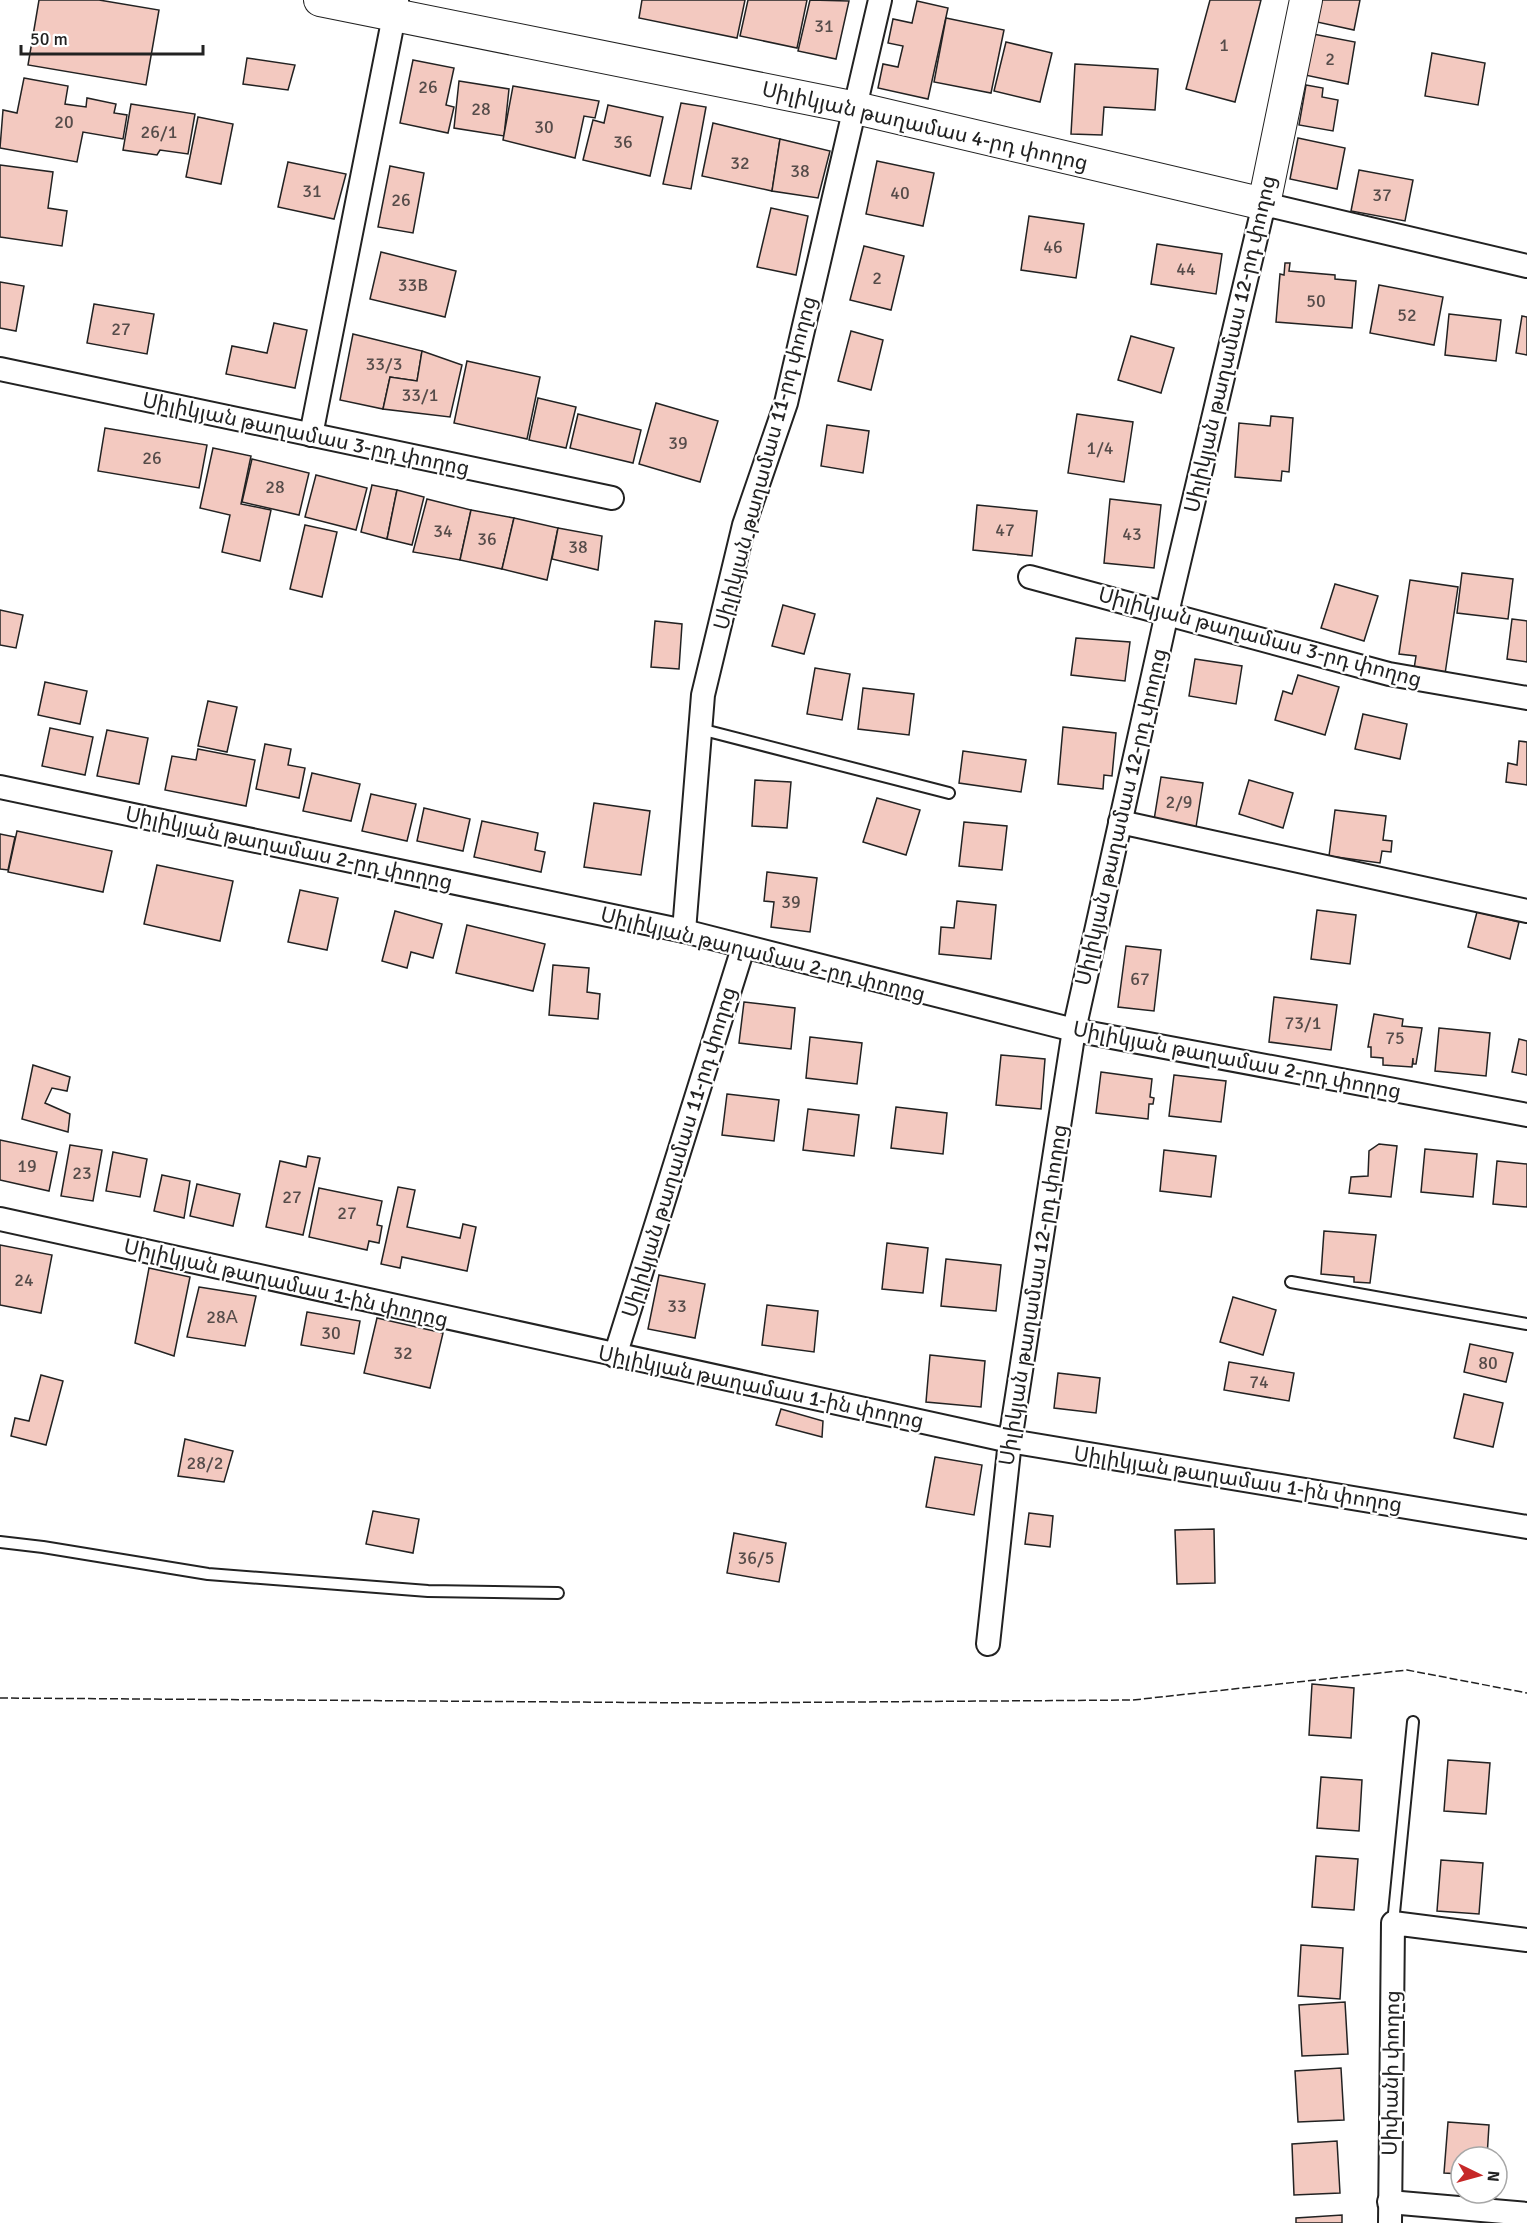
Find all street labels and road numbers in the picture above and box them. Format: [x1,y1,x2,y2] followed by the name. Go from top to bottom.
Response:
[759,76,1091,176] street label: Սիլիկյան թաղամաս 4-րդ փողոց
[1178,173,1282,515] street label: Սիլիկյան թաղամաս 12-րդ փողոց
[708,293,822,633] street label: Սիլիկյան թաղամաս 11-րդ փողոց
[140,387,472,481] street label: Սիլիկյան թաղամաս 3-րդ փողոց
[1095,581,1425,693] street label: Սիլիկյան թաղամաս 3-րդ փողոց
[1069,646,1173,988] street label: Սիլիկյան թաղամաս 12-րդ փողոց
[123,801,455,895] street label: Սիլիկյան թաղամաս 2-րդ փողոց
[598,901,928,1007] street label: Սիլիկյան թաղամաս 2-րդ փողոց
[616,983,742,1321] street label: Սիլիկյան թաղամաս 11-րդ փողոց
[1071,1015,1403,1105] street label: Սիլիկյան թաղամաս 2-րդ փողոց
[993,1122,1073,1468] street label: Սիլիկյան թաղամաս 12-րդ փողոց
[121,1233,451,1333] street label: Սիլիկյան թաղամաս 1-ին փողոց
[596,1340,926,1434] street label: Սիլիկյան թաղամաս 1-ին փողոց
[1072,1440,1404,1518] street label: Սիլիկյան թաղամաս 1-ին փողոց
[1377,1990,1405,2156] street label: Սիփանի փողոց

